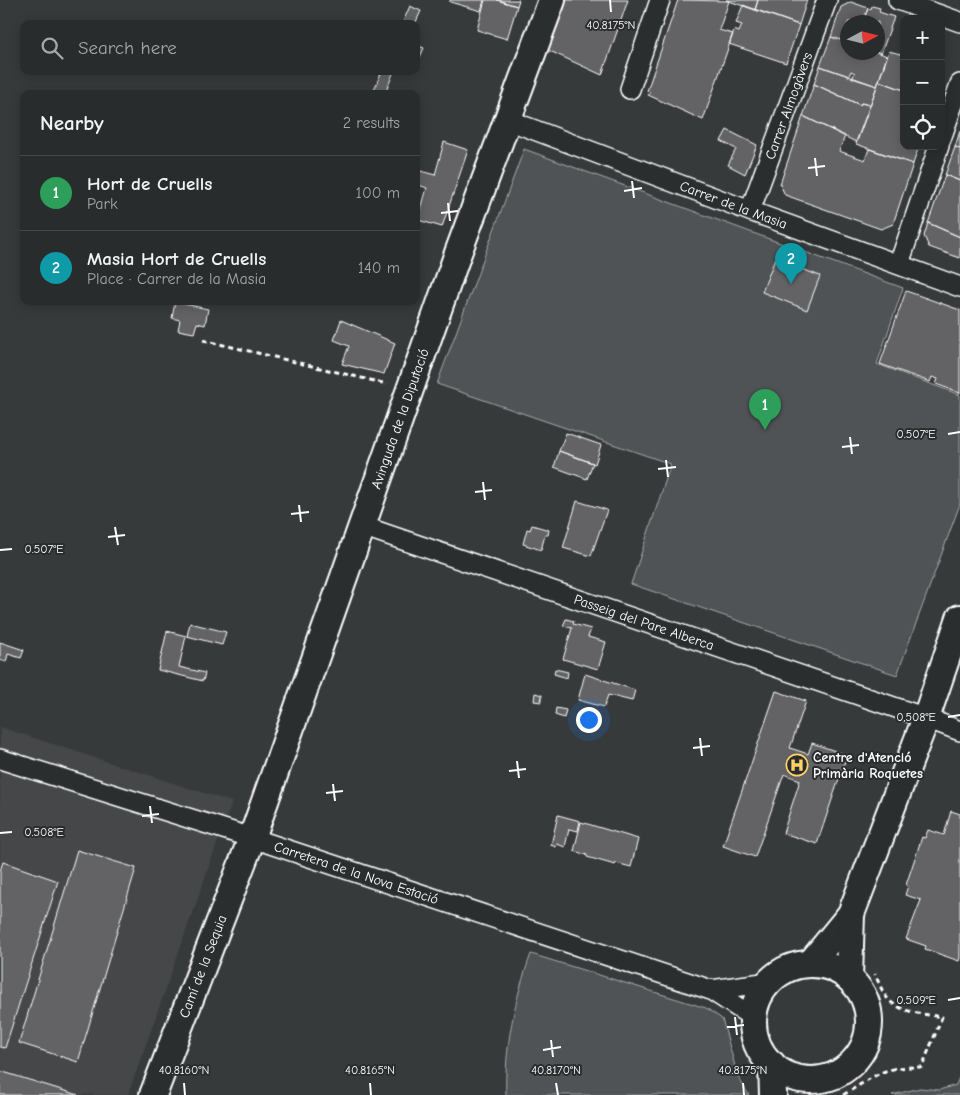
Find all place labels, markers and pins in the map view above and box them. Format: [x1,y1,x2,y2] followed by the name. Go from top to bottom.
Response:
[775,243,807,284] pin: 2
[749,389,781,430] pin: 1
[813,749,923,782] place label: Centre d'Atenció Primària Roquetes
[785,753,809,777] hospital icon: Centre d'Atenció Primària Roquetes

